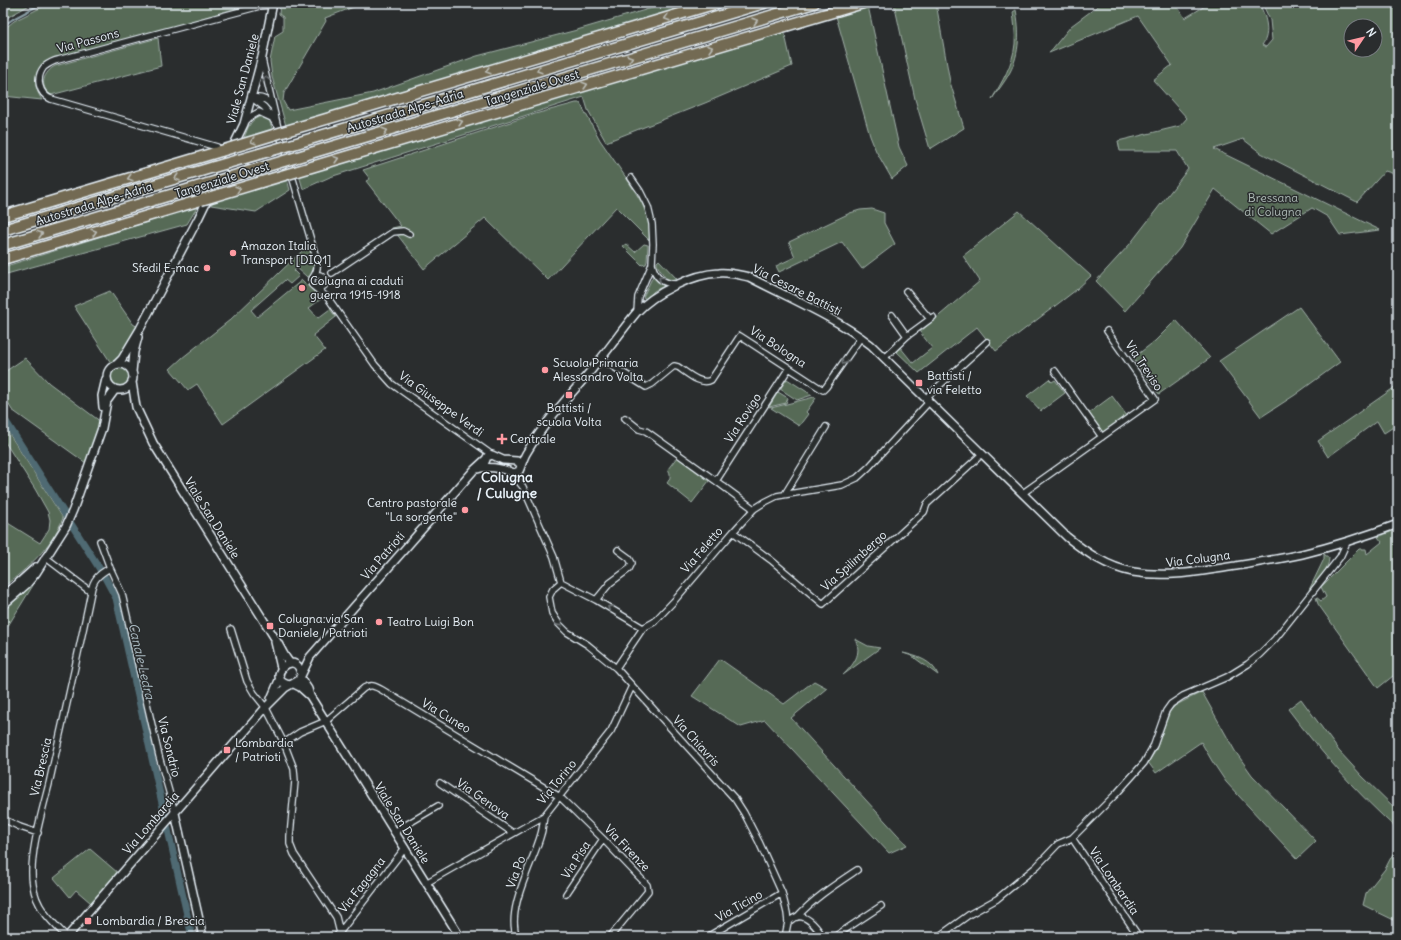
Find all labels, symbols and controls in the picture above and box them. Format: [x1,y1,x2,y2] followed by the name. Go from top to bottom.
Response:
[663,13,670,22] one-way arrow
[751,17,758,26] one-way arrow
[1343,18,1383,58] north arrow
[55,25,121,56] street label: Via Passons
[1363,25,1379,39] text: N
[223,32,262,126] street label: Viale San Daniele
[706,44,713,53] one-way arrow
[626,54,633,63] one-way arrow
[536,65,543,74] one-way arrow
[483,66,581,109] street label: Tangenziale Ovest
[485,66,492,75] one-way arrow
[263,76,271,82] one-way arrow
[581,81,588,90] one-way arrow
[345,86,465,135] street label: Autostrada Alpe-Adria
[457,118,464,127] one-way arrow
[381,127,388,136] one-way arrow
[250,136,257,145] one-way arrow
[332,155,339,164] one-way arrow
[173,158,271,201] street label: Tangenziale Ovest
[127,173,134,182] one-way arrow
[173,173,180,182] one-way arrow
[34,179,154,228] street label: Autostrada Alpe-Adria
[234,185,241,194] one-way arrow
[1244,190,1302,219] park label: Bressana di Colugna
[90,228,97,237] one-way arrow
[37,230,44,239] one-way arrow
[241,238,331,267] place label: Amazon Italia Transport [DIQ1]
[228,248,238,258] marker: Amazon Italia Transport [DIQ1]
[132,260,199,275] place label: Sfedil E-mac
[750,261,844,318] street label: Via Cesare Battisti
[202,263,212,273] marker: Sfedil E-mac
[310,273,404,302] place label: Colugna ai caduti guerra 1915-1918
[658,277,666,284] one-way arrow
[297,283,307,293] marker: Colugna ai caduti guerra 1915-1918
[747,323,809,370] street label: Via Bologna
[1122,338,1167,394] street label: Via Treviso
[553,355,644,384] place label: Scuola Primaria Alessandro Volta
[842,358,849,365] one-way arrow
[540,365,550,375] marker: Scuola Primaria Alessandro Volta
[396,368,487,439] street label: Via Giuseppe Verdi
[927,368,982,397] place label: Battisti / via Feletto
[914,378,924,388] marker: Battisti / via Feletto
[564,390,574,400] marker: Battisti / scuola Volta
[721,390,764,445] street label: Via Rovigo
[536,400,602,429] place label: Battisti / scuola Volta
[510,431,556,446] place label: Centrale
[497,434,507,444] marker: Centrale
[477,468,538,502] district label: Colugna / Culugne
[181,474,243,561] street label: Viale San Daniele
[367,495,457,524] place label: Centro pastorale "La sorgente"
[460,505,470,515] marker: Centro pastorale "La sorgente"
[677,523,726,576] street label: Via Feletto
[818,527,890,594] street label: Via Spilimbergo
[358,529,408,583] street label: Via Patrioti
[1165,547,1231,570] street label: Via Colugna
[607,605,614,613] one-way arrow
[278,611,368,640] place label: Colugna:via San Daniele / Patrioti
[387,614,474,629] place label: Teatro Luigi Bon
[374,617,384,627] marker: Teatro Luigi Bon
[555,619,562,626] one-way arrow
[124,621,159,701] water label: Canale Ledra
[265,621,275,631] marker: Colugna:via San Daniele / Patrioti
[419,695,474,736] street label: Via Cuneo
[670,712,723,769] street label: Via Chiavris
[155,715,184,779] street label: Via Sondrio
[235,735,294,764] place label: Lombardia / Patrioti
[26,736,55,798] street label: Via Brescia
[222,745,232,755] marker: Lombardia / Patrioti
[534,756,579,807] street label: Via Torino
[454,775,513,822] street label: Via Genova
[371,779,433,866] street label: Viale San Daniele
[119,788,182,857] street label: Via Lombardia
[601,821,653,874] street label: Via Firenze
[558,838,593,881] street label: Via Pisa
[1086,844,1143,918] street label: Via Lombardia
[503,853,528,890] street label: Via Po
[335,854,388,916] street label: Via Fagagna
[713,886,765,925] street label: Via Ticino
[96,913,205,928] place label: Lombardia / Brescia
[83,916,93,926] marker: Lombardia / Brescia

